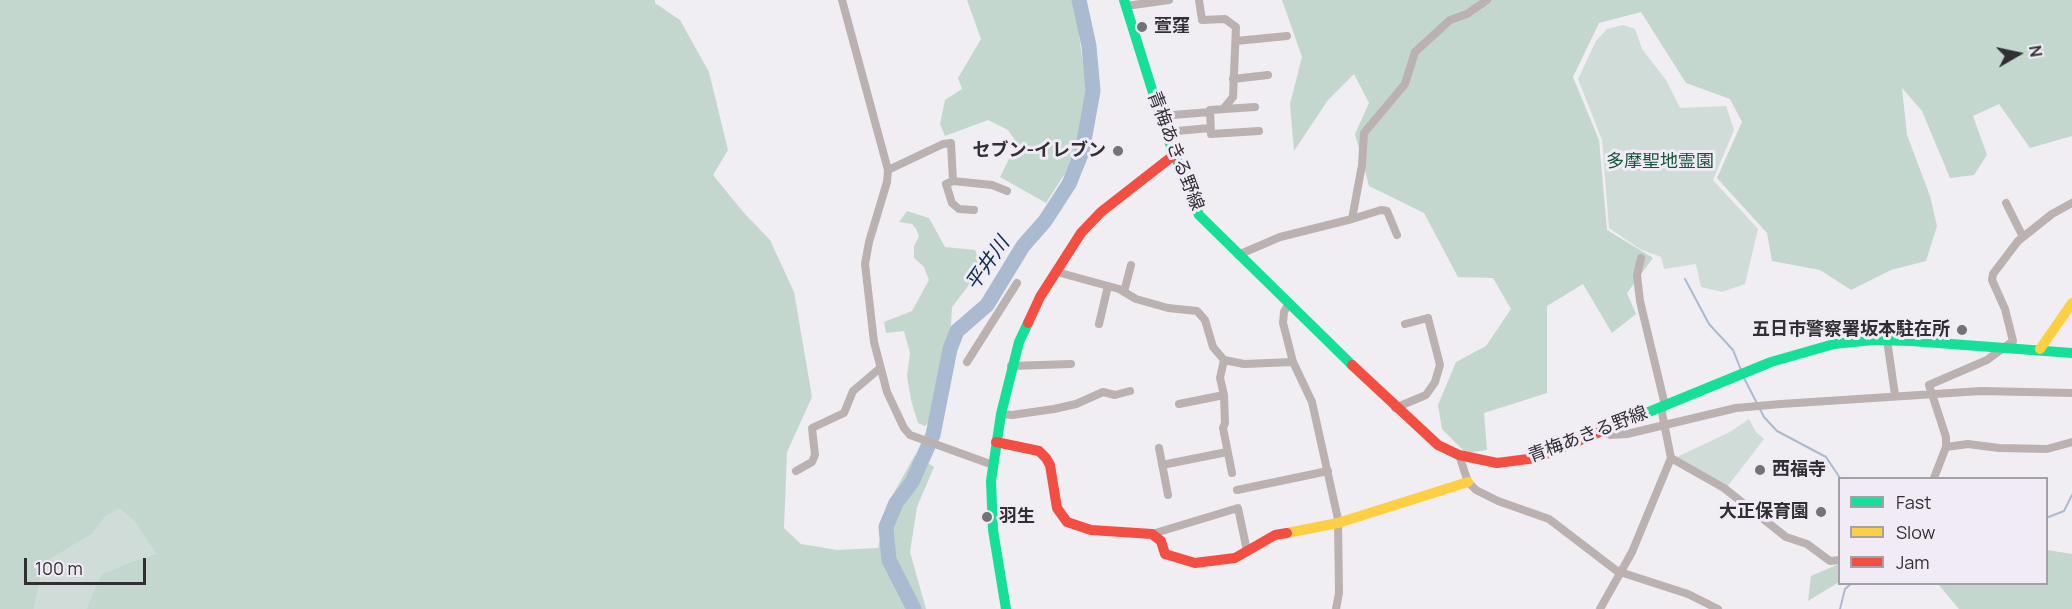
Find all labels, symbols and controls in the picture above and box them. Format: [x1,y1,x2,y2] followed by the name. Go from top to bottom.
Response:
[1154,16,1190,38] place label: 萱窪
[1135,20,1149,34] marker: 萱窪
[1988,24,2048,84] north arrow
[2024,44,2048,59] text: N
[1142,88,1208,214] street label: 青梅あきる野線
[972,140,1106,162] place label: セブン-イレブン
[1111,144,1125,158] marker: セブン-イレブン
[1606,151,1714,173] park label: 多摩聖地霊園
[961,233,1015,295] water label: 平井川
[1752,319,1950,341] place label: 五日市警察署坂本駐在所
[1955,323,1969,337] marker: 五日市警察署坂本駐在所
[1525,402,1651,468] street label: 青梅あきる野線
[1772,459,1826,481] place label: 西福寺
[1753,463,1767,477] marker: 西福寺
[1838,477,2048,585] legend
[1896,490,1931,514] text: Fast
[1719,501,1809,523] place label: 大正保育園
[1814,505,1828,519] marker: 大正保育園
[999,506,1035,528] place label: 羽生
[980,510,994,524] marker: 羽生
[1896,520,1935,544] text: Slow
[27,546,148,584] scale bar
[1896,550,1930,574] text: Jam
[35,556,83,580] text: 100 m

